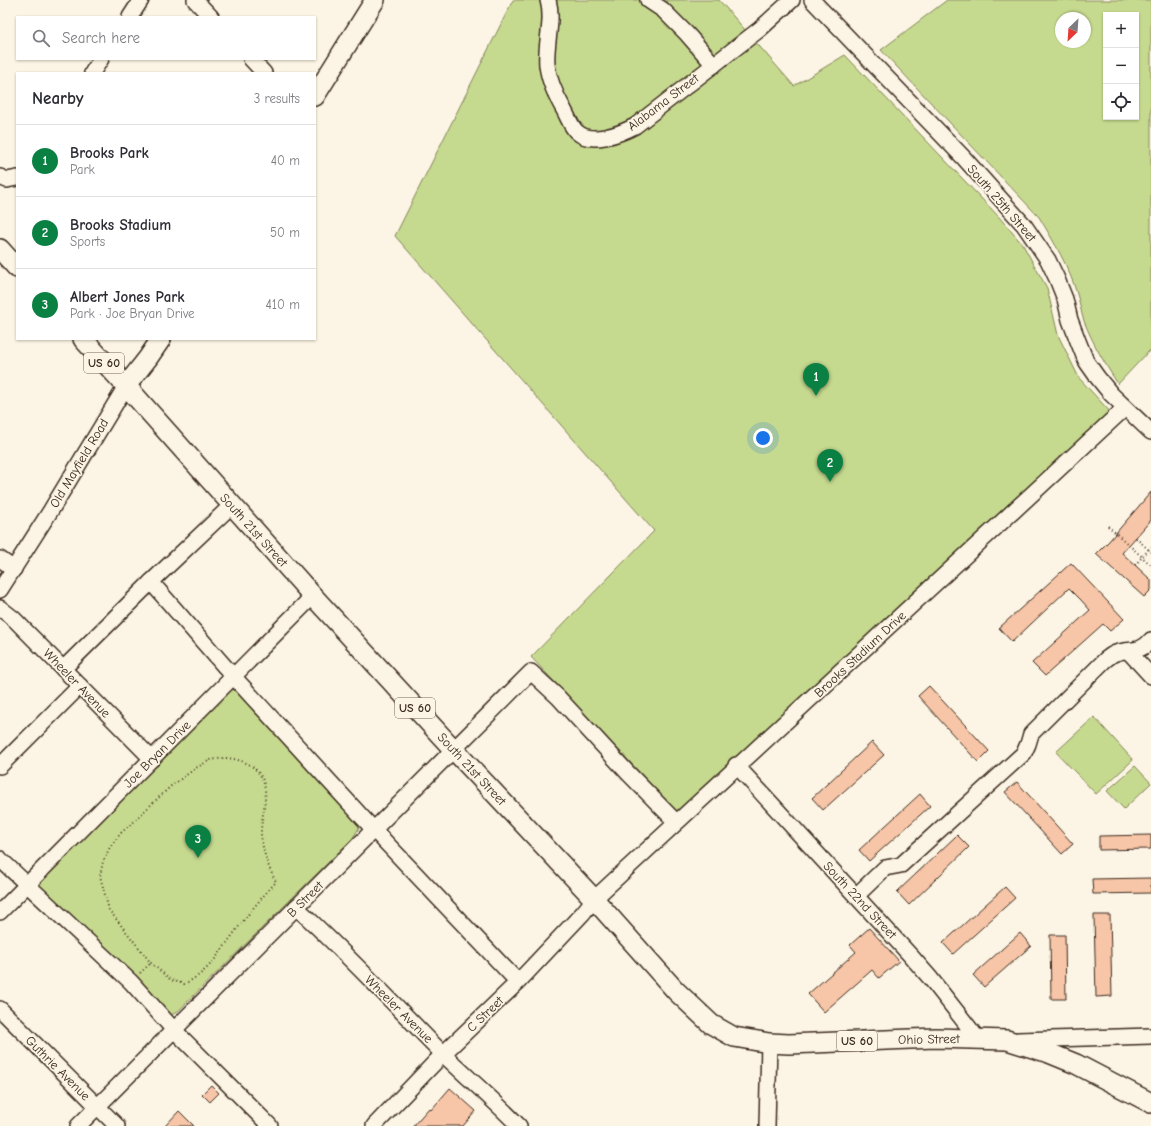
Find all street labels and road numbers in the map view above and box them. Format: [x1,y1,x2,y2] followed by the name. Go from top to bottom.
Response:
[624,70,703,134] street label: Alabama Street
[964,161,1040,246] street label: South 25th Street
[84,353,124,373] road number: US 60
[47,416,111,510] street label: Old Mayfield Road
[217,490,292,571] street label: South 21st Street
[811,607,909,700] street label: Brooks Stadium Drive
[40,646,114,721] street label: Wheeler Avenue
[395,698,435,718] road number: US 60
[120,717,194,791] street label: Joe Bryan Drive
[435,730,510,809] street label: South 21st Street
[820,858,901,943] street label: South 22nd Street
[284,877,327,920] street label: B Street
[362,972,436,1046] street label: Wheeler Avenue
[464,992,507,1035] street label: C Street
[837,1031,877,1051] road number: US 60
[898,1031,961,1047] street label: Ohio Street
[23,1033,94,1104] street label: Guthrie Avenue

